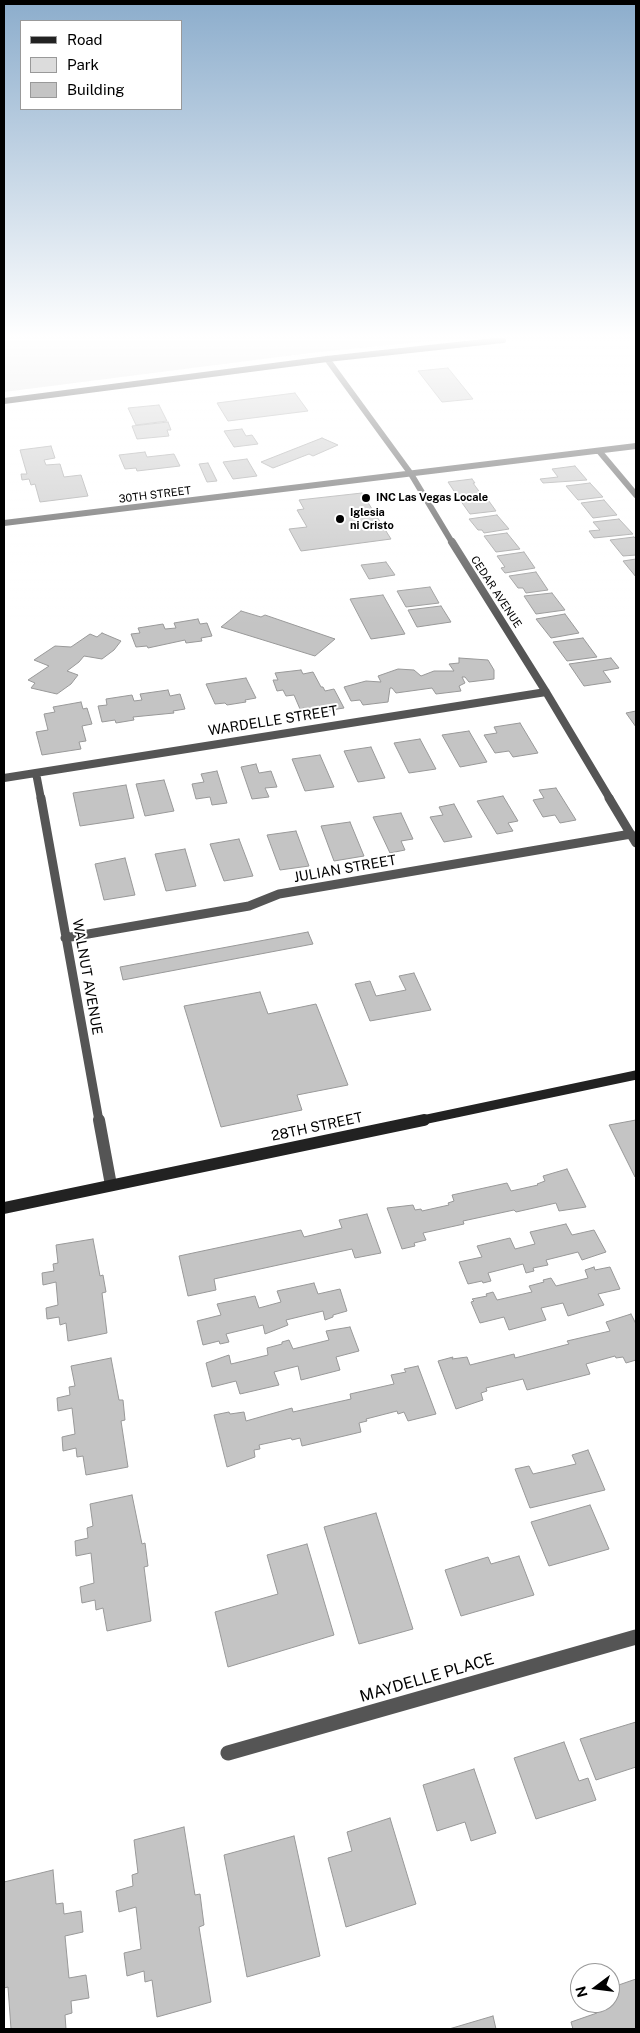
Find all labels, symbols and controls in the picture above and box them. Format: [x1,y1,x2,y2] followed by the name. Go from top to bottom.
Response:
[20,20,182,110] legend
[67,31,103,48] text: Road
[67,56,99,73] text: Park
[67,81,125,98] text: Building
[118,484,192,506] street label: 30TH STREET
[376,491,488,505] place label: INC Las Vegas Locale
[360,492,372,504] marker: INC Las Vegas Locale
[350,506,394,532] place label: Iglesia ni Cristo
[334,513,346,525] marker: Iglesia ni Cristo
[468,553,524,631] street label: CEDAR AVENUE
[207,702,339,740] street label: WARDELLE STREET
[292,852,398,886] street label: JULIAN STREET
[69,918,105,1036] street label: WALNUT AVENUE
[270,1109,364,1145] street label: 28TH STREET
[358,1650,496,1706] street label: MAYDELLE PLACE
[570,1963,620,2013] north arrow
[572,1984,591,1999] text: N

